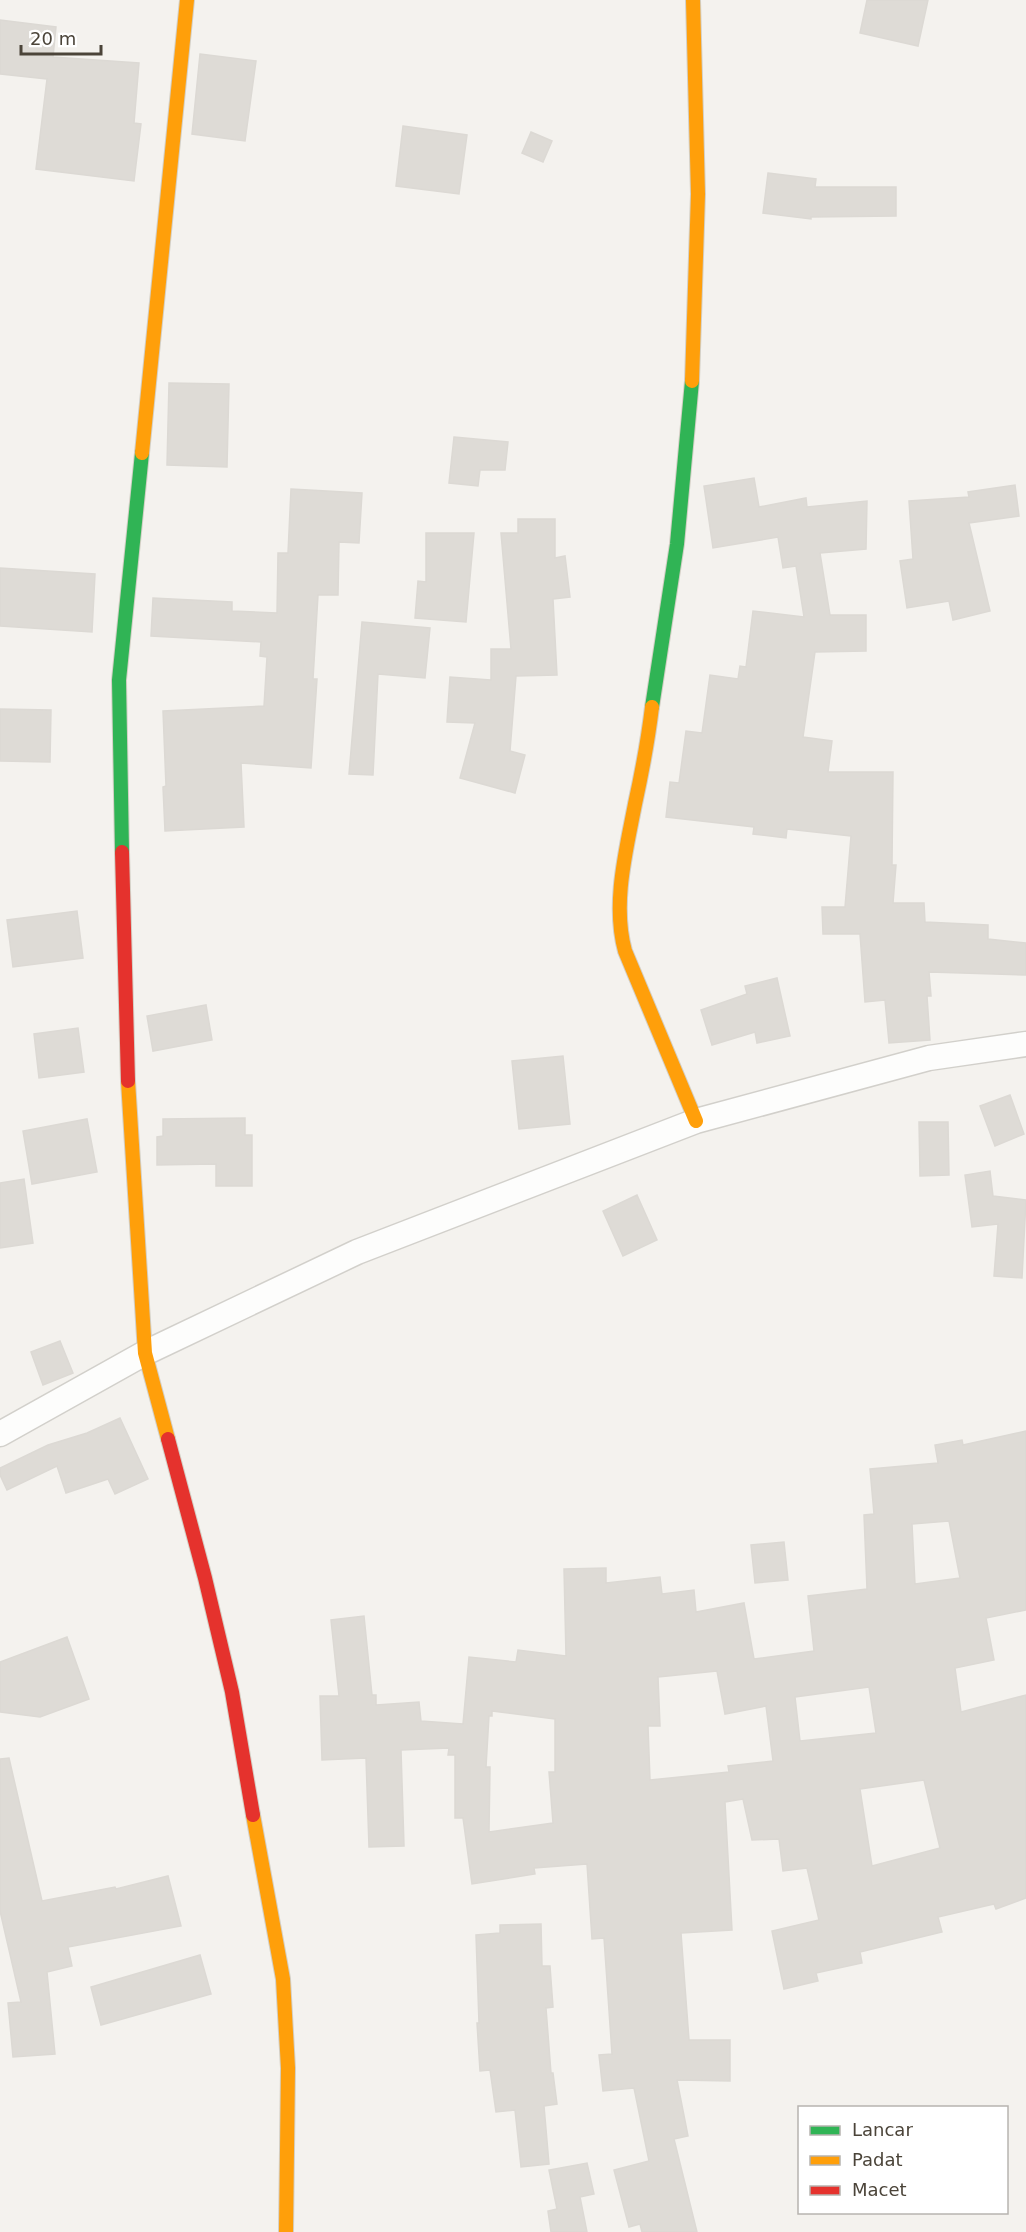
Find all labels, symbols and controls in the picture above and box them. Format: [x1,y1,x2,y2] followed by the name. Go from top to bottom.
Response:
[21,18,100,56] scale bar
[30,28,76,49] text: 20 m
[798,2106,1008,2214] legend
[852,2119,913,2140] text: Lancar
[852,2149,903,2170] text: Padat
[852,2179,907,2200] text: Macet

